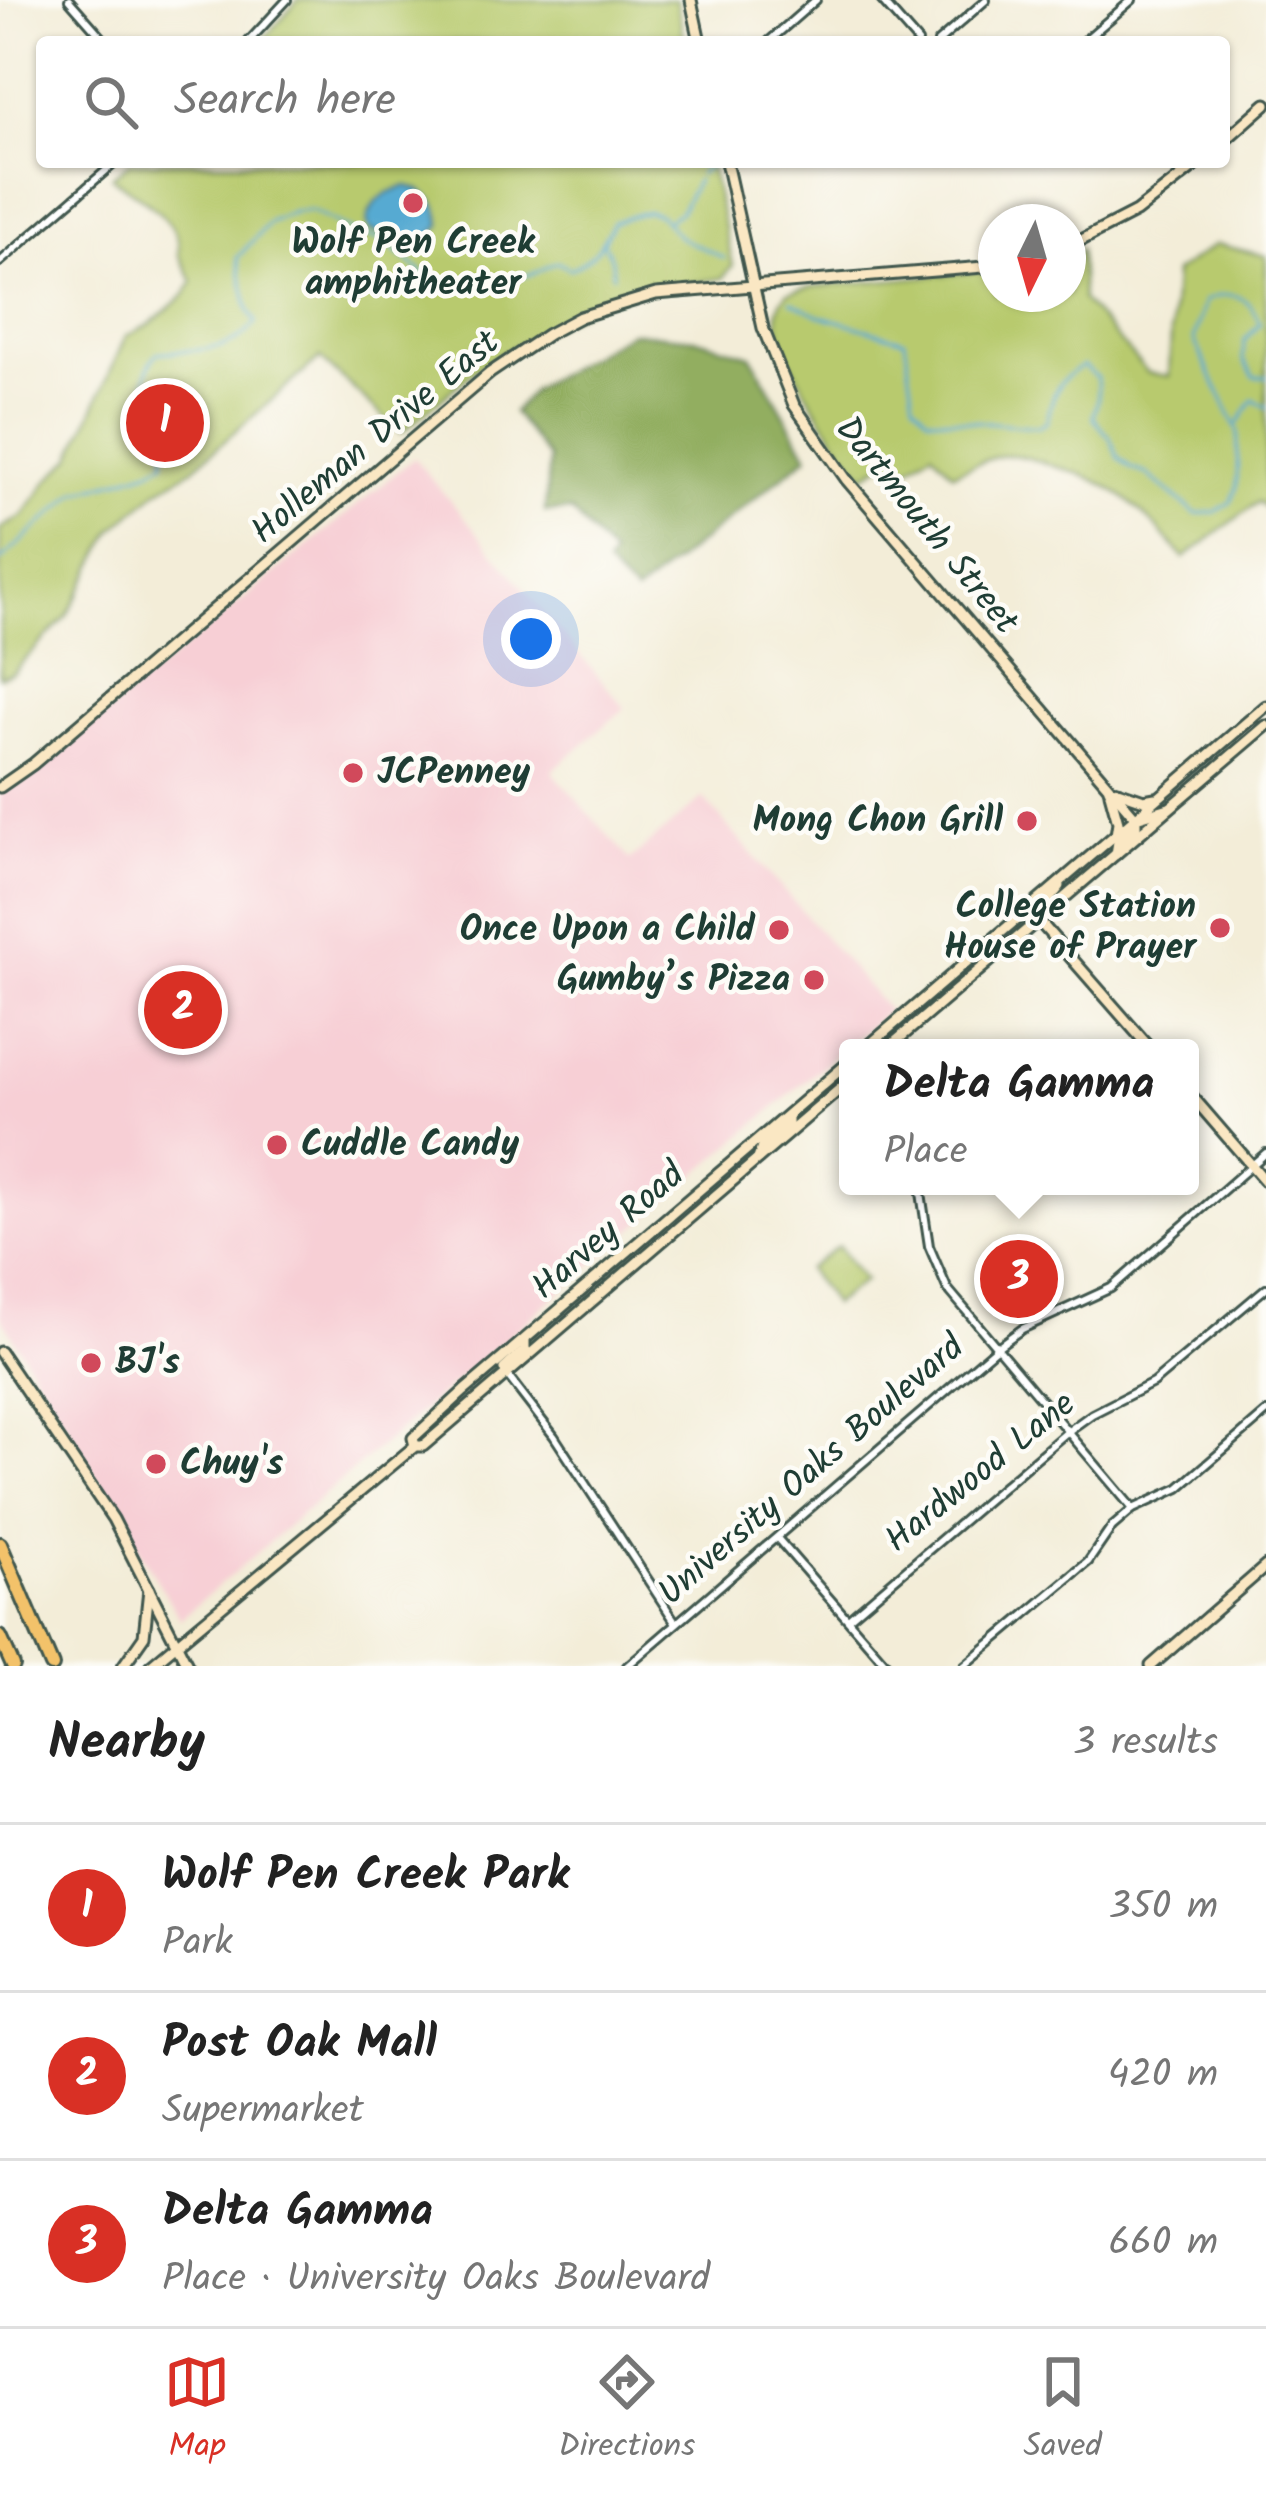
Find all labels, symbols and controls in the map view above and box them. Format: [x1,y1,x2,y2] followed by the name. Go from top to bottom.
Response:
[36,36,1230,168] search box
[174,66,396,138] text: Search here
[78,69,144,135] icon: search
[400,190,426,216] marker: Wolf Pen Creek amphitheater
[978,204,1086,312] north arrow
[291,215,536,313] place label: Wolf Pen Creek amphitheater
[239,316,514,560] street label: Holleman Drive East
[126,378,204,468] pin: 1
[820,404,1033,649] street label: Dartmouth Street
[501,609,561,669] your location
[377,745,530,802] place label: JCPenney
[340,760,366,786] marker: JCPenney
[753,793,1003,850] place label: Mong Chon Grill
[1014,808,1040,834] marker: Mong Chon Grill
[944,879,1198,977] place label: College Station House of Prayer
[460,902,756,959] place label: Once Upon a Child
[1207,915,1233,941] marker: College Station House of Prayer
[766,917,792,943] marker: Once Upon a Child
[557,952,790,1009] place label: Gumby’s Pizza
[144,965,222,1055] pin: 2
[801,967,827,993] marker: Gumby’s Pizza
[839,1039,1199,1195] popup
[884,1050,1154,1122] text: Delta Gamma
[301,1117,519,1174] place label: Cuddle Candy
[884,1122,967,1184] text: Place
[264,1132,290,1158] marker: Cuddle Candy
[519,1148,699,1315] street label: Harvey Road
[980,1234,1058,1324] pin: 3
[646,1321,979,1621] street label: University Oaks Boulevard
[115,1335,180,1392] place label: BJ's
[78,1350,104,1376] marker: BJ's
[873,1378,1089,1568] street label: Hardwood Lane
[180,1436,284,1493] place label: Chuy's
[143,1451,169,1477] marker: Chuy's
[48,1704,205,1785] text: Nearby
[1073,1713,1218,1775] text: 3 results
[162,1841,569,1913] text: Wolf Pen Creek Park
[81,1877,93,1939] text: 1
[1109,1877,1218,1939] text: 350 m
[162,1913,233,1975] text: Park
[162,2009,437,2081] text: Post Oak Mall
[76,2045,98,2107] text: 2
[1108,2045,1218,2107] text: 420 m
[162,2081,364,2143] text: Supermarket
[162,2177,433,2249] text: Delta Gamma
[76,2213,98,2275] text: 3
[1108,2213,1218,2275] text: 660 m
[162,2249,710,2311] text: Place · University Oaks Boulevard
[164,2349,230,2474] tab: Map
[558,2349,695,2474] tab: Directions
[1024,2349,1102,2474] tab: Saved

